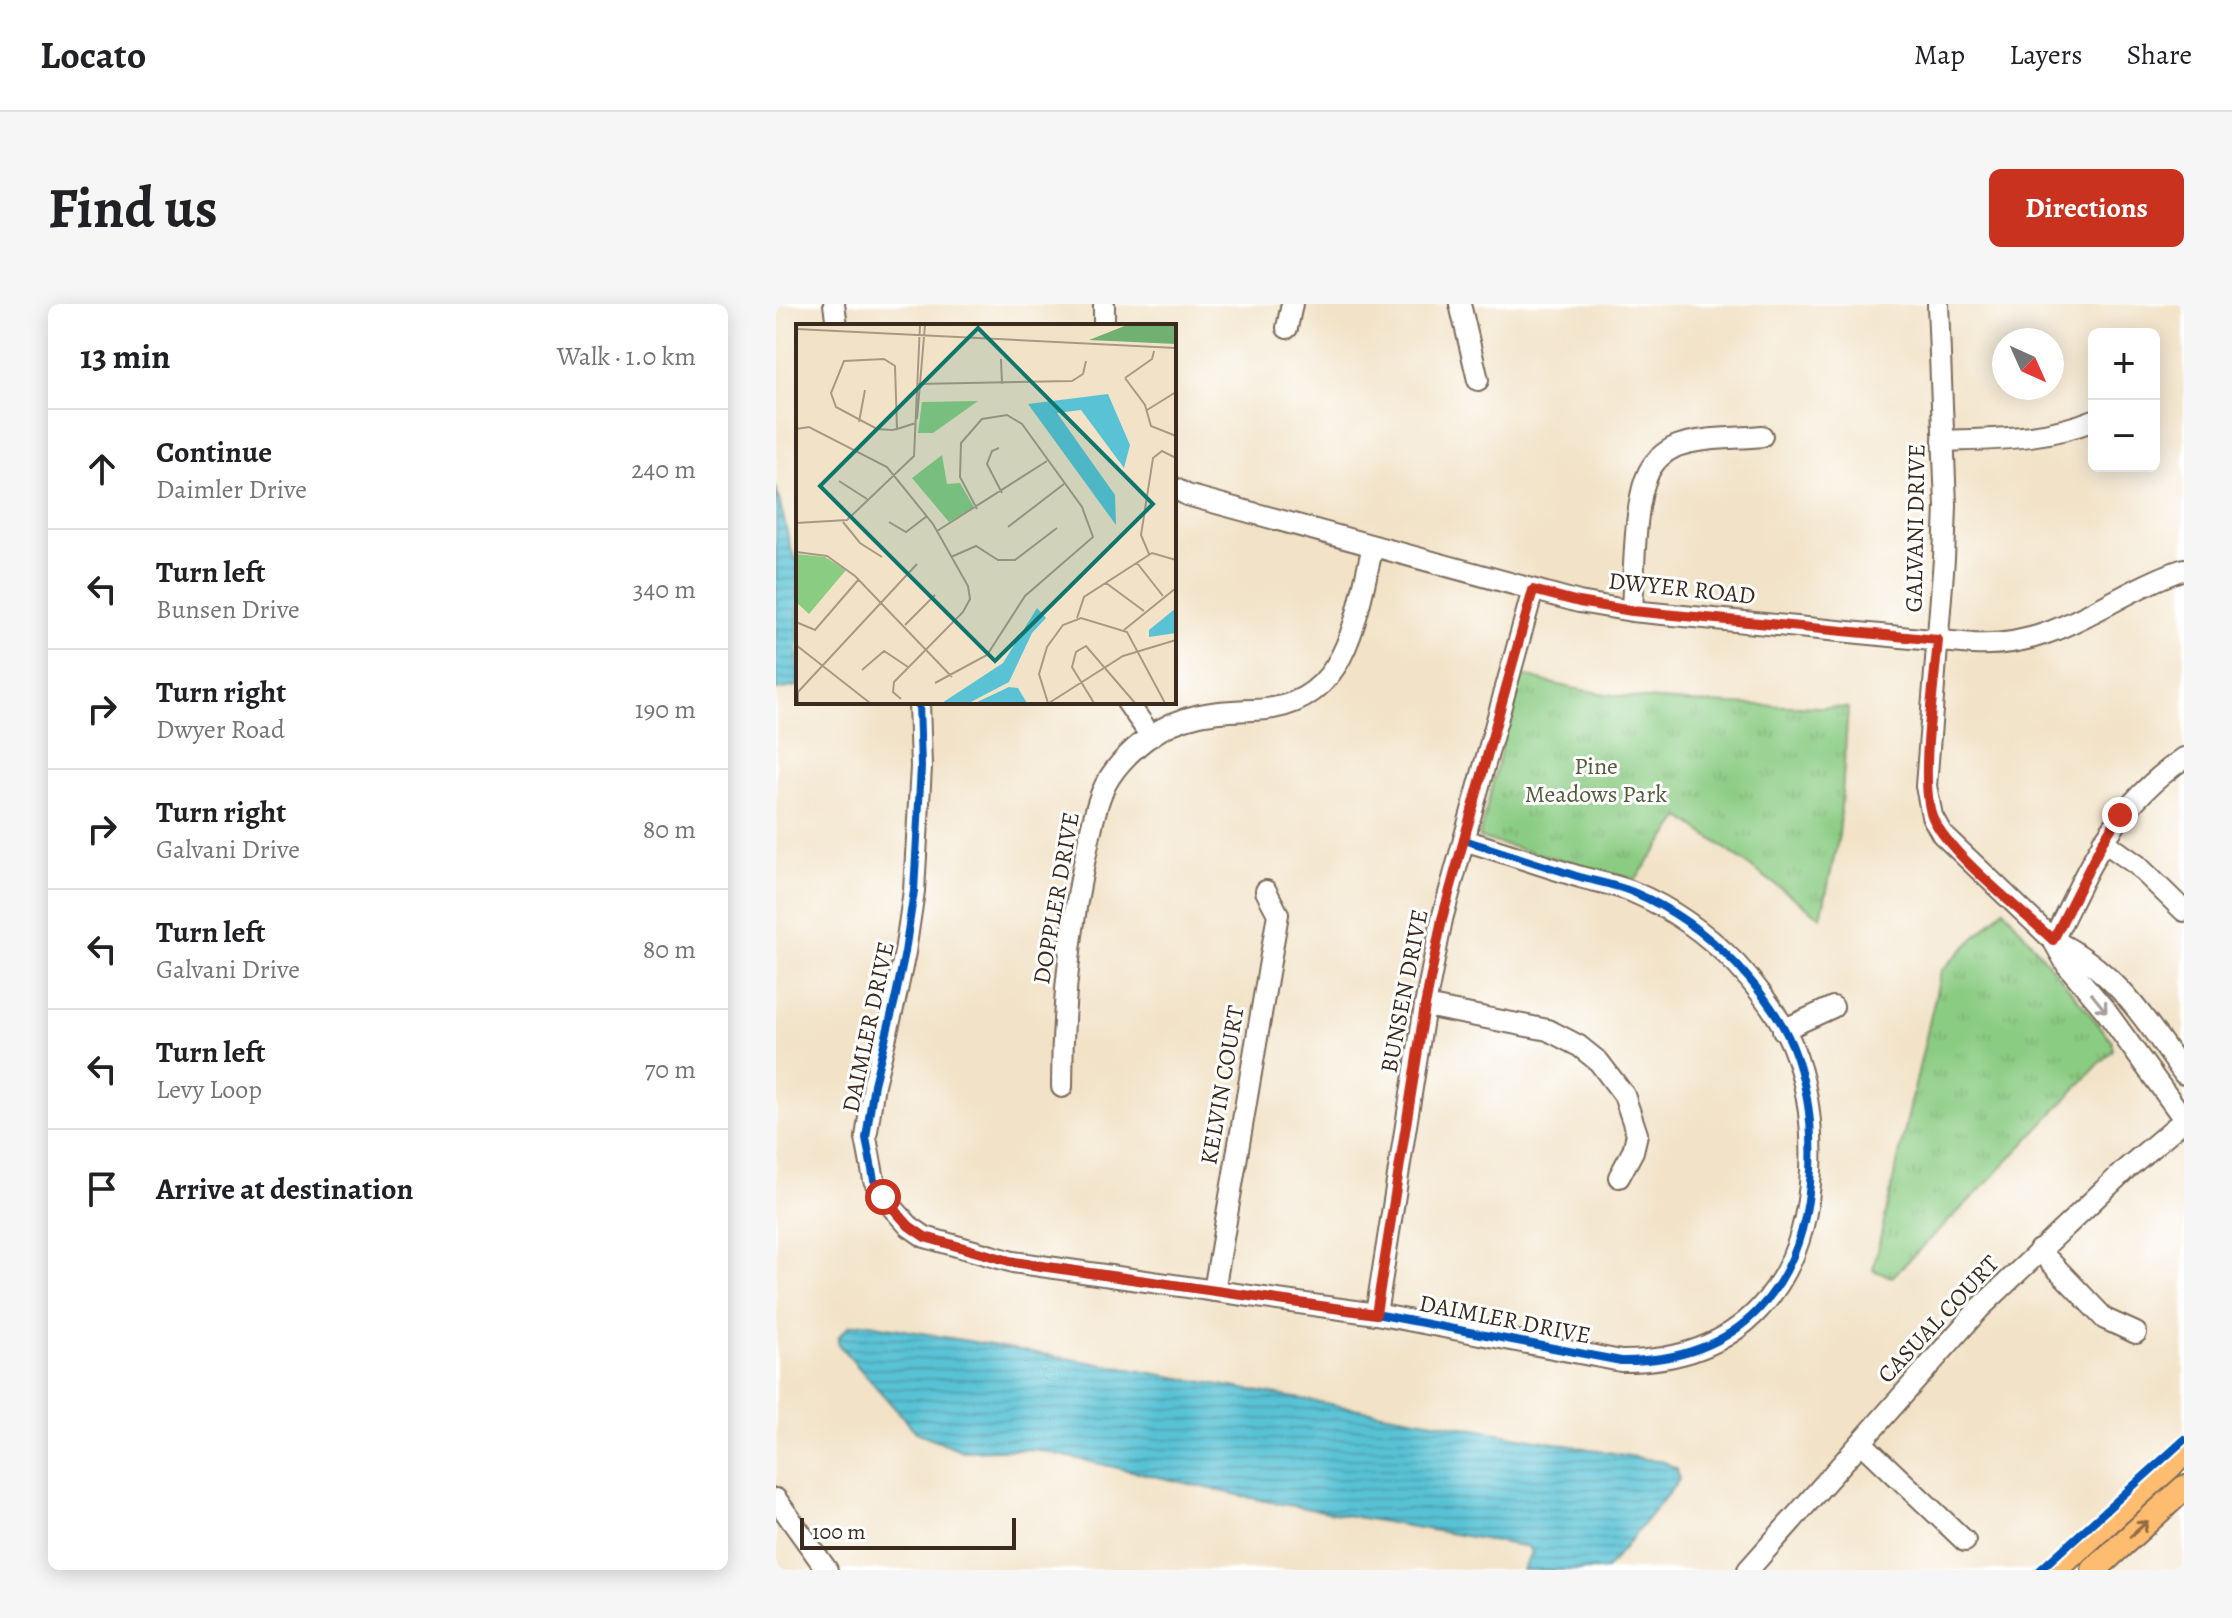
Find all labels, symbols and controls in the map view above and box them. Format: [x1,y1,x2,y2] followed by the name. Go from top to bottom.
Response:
[40,29,146,81] text: Locato
[1914,36,1965,74] text: Map
[2009,36,2082,74] text: Layers
[2126,36,2192,74] text: Share
[1989,169,2184,247] button: Directions
[48,170,218,246] text: Find us
[796,324,1176,704] inset map
[1992,328,2064,400] north arrow
[2088,328,2160,472] map controls
[2088,328,2160,400] button: +
[80,333,170,380] text: 13 min
[557,339,696,374] text: Walk · 1.0 km
[2088,400,2160,472] button: −
[156,432,272,472] text: Continue
[1898,443,1932,613] street label: GALVANI DRIVE
[80,447,124,491] icon: ahead
[631,452,696,487] text: 240 m
[156,472,307,507] text: Daimler Drive
[156,552,265,592] text: Turn left
[1607,564,1757,612] street label: DWYER ROAD
[80,567,124,611] icon: left
[633,572,696,607] text: 340 m
[156,592,300,627] text: Bunsen Drive
[156,672,286,712] text: Turn right
[80,687,124,731] icon: right
[635,692,696,727] text: 190 m
[156,712,285,747] text: Dwyer Road
[1525,750,1667,810] park label: Pine Meadows Park
[156,792,286,832] text: Turn right
[2102,797,2138,833] route end
[80,807,124,851] icon: right
[1025,809,1087,987] street label: DOPPLER DRIVE
[643,812,696,847] text: 80 m
[156,832,300,867] text: Galvani Drive
[1372,907,1436,1075] street label: BUNSEN DRIVE
[156,912,265,952] text: Turn left
[80,927,124,971] icon: left
[643,932,696,967] text: 80 m
[834,939,902,1115] street label: DAIMLER DRIVE
[156,952,300,987] text: Galvani Drive
[2090,992,2108,1013] one-way arrow
[1192,1003,1252,1167] street label: KELVIN COURT
[156,1032,265,1072] text: Turn left
[80,1047,124,1091] icon: left
[644,1052,696,1087] text: 70 m
[156,1072,262,1107] text: Levy Loop
[80,1167,124,1211] icon: arrive
[156,1169,413,1209] text: Arrive at destination
[865,1179,901,1215] route start
[1870,1248,2006,1390] street label: CASUAL COURT
[1417,1287,1593,1351] street label: DAIMLER DRIVE
[800,1514,1016,1550] scale bar
[812,1517,866,1547] text: 100 m
[2128,1520,2149,1539] one-way arrow

